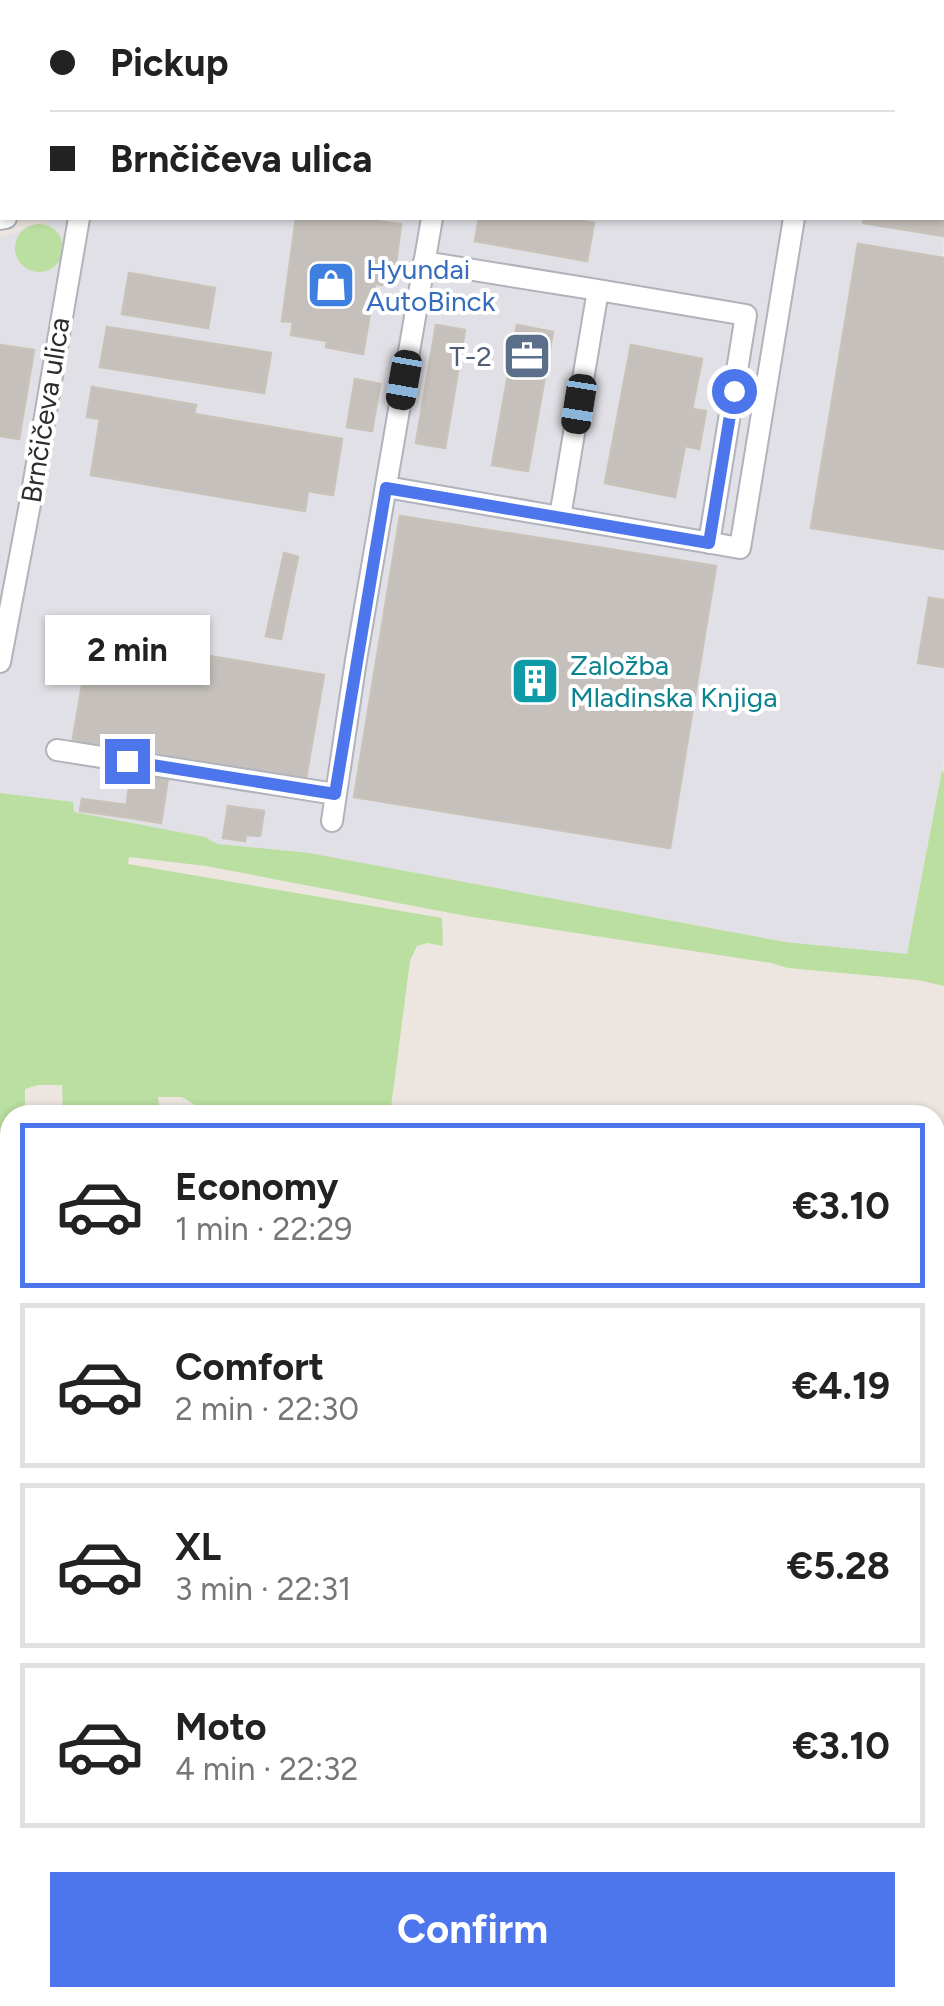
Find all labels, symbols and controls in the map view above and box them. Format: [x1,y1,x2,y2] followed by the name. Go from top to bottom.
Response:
[110,40,228,86] text: Pickup
[110,136,373,182] text: Brnčičeva ulica
[366,252,496,318] place label: Hyundai AutoBinck
[305,259,357,311] shop icon: Hyundai AutoBinck
[14,315,76,505] street label: Brnčičeva ulica
[501,330,553,382] office icon: T-2
[449,339,492,373] place label: T-2
[384,348,424,412] car
[712,369,757,414] route start
[559,372,599,436] car
[44,616,210,686] callout: 2 min
[87,631,168,669] text: 2 min
[570,648,778,714] place label: Založba Mladinska Knjiga
[509,655,561,707] building icon: Založba Mladinska Knjiga
[105,739,150,784] route end
[55,1161,145,1251] icon: car
[175,1164,338,1210] text: Economy
[792,1183,890,1229] text: €3.10
[175,1210,352,1248] text: 1 min · 22:29
[55,1341,145,1431] icon: car
[175,1344,324,1390] text: Comfort
[792,1363,890,1409] text: €4.19
[175,1390,359,1428] text: 2 min · 22:30
[55,1521,145,1611] icon: car
[175,1524,221,1570] text: XL
[787,1543,890,1589] text: €5.28
[175,1570,351,1608] text: 3 min · 22:31
[55,1701,145,1791] icon: car
[175,1704,267,1750] text: Moto
[792,1723,890,1769] text: €3.10
[175,1750,358,1788] text: 4 min · 22:32
[50,1872,895,1987] button: Confirm

